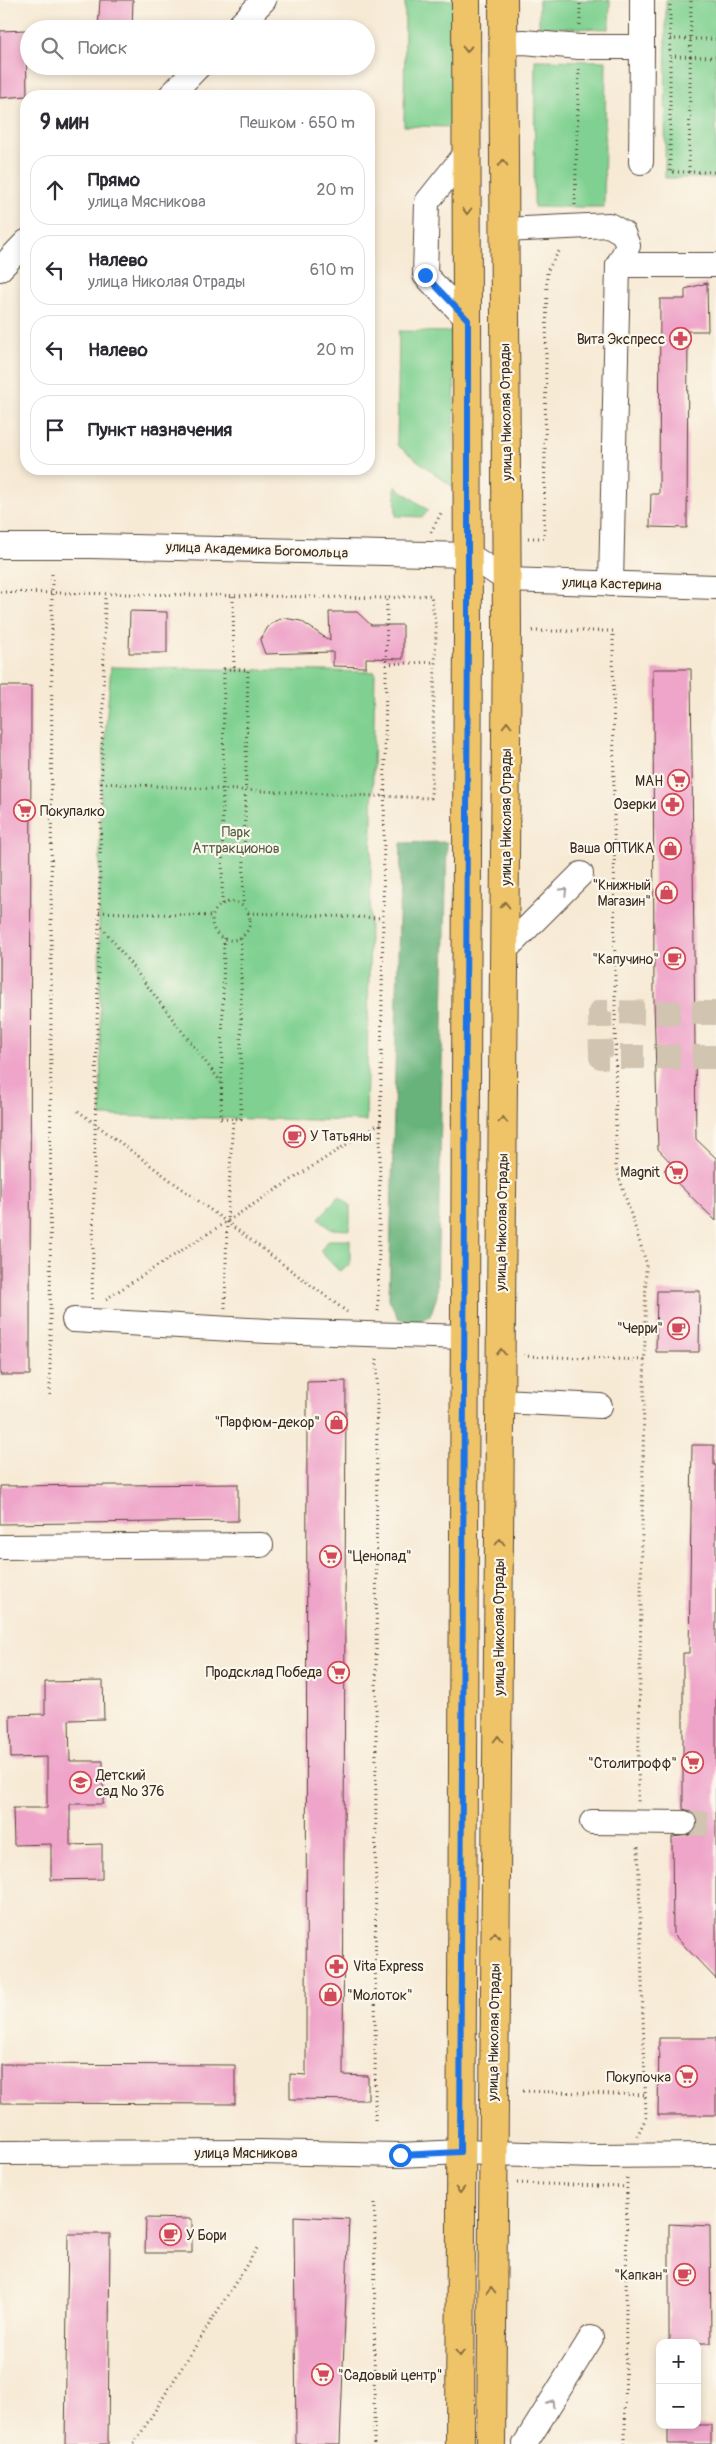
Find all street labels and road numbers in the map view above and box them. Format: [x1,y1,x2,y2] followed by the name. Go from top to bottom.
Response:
[496,343,516,482] street label: улица Николая Отрады
[165,538,348,562] street label: улица Академика Богомольца
[561,574,662,594] street label: улица Кастерина
[498,748,515,887] street label: улица Николая Отрады
[492,1153,512,1292] street label: улица Николая Отрады
[491,1558,508,1697] street label: улица Николая Отрады
[484,1963,504,2102] street label: улица Николая Отрады
[193,2145,298,2162] street label: улица Мясникова

